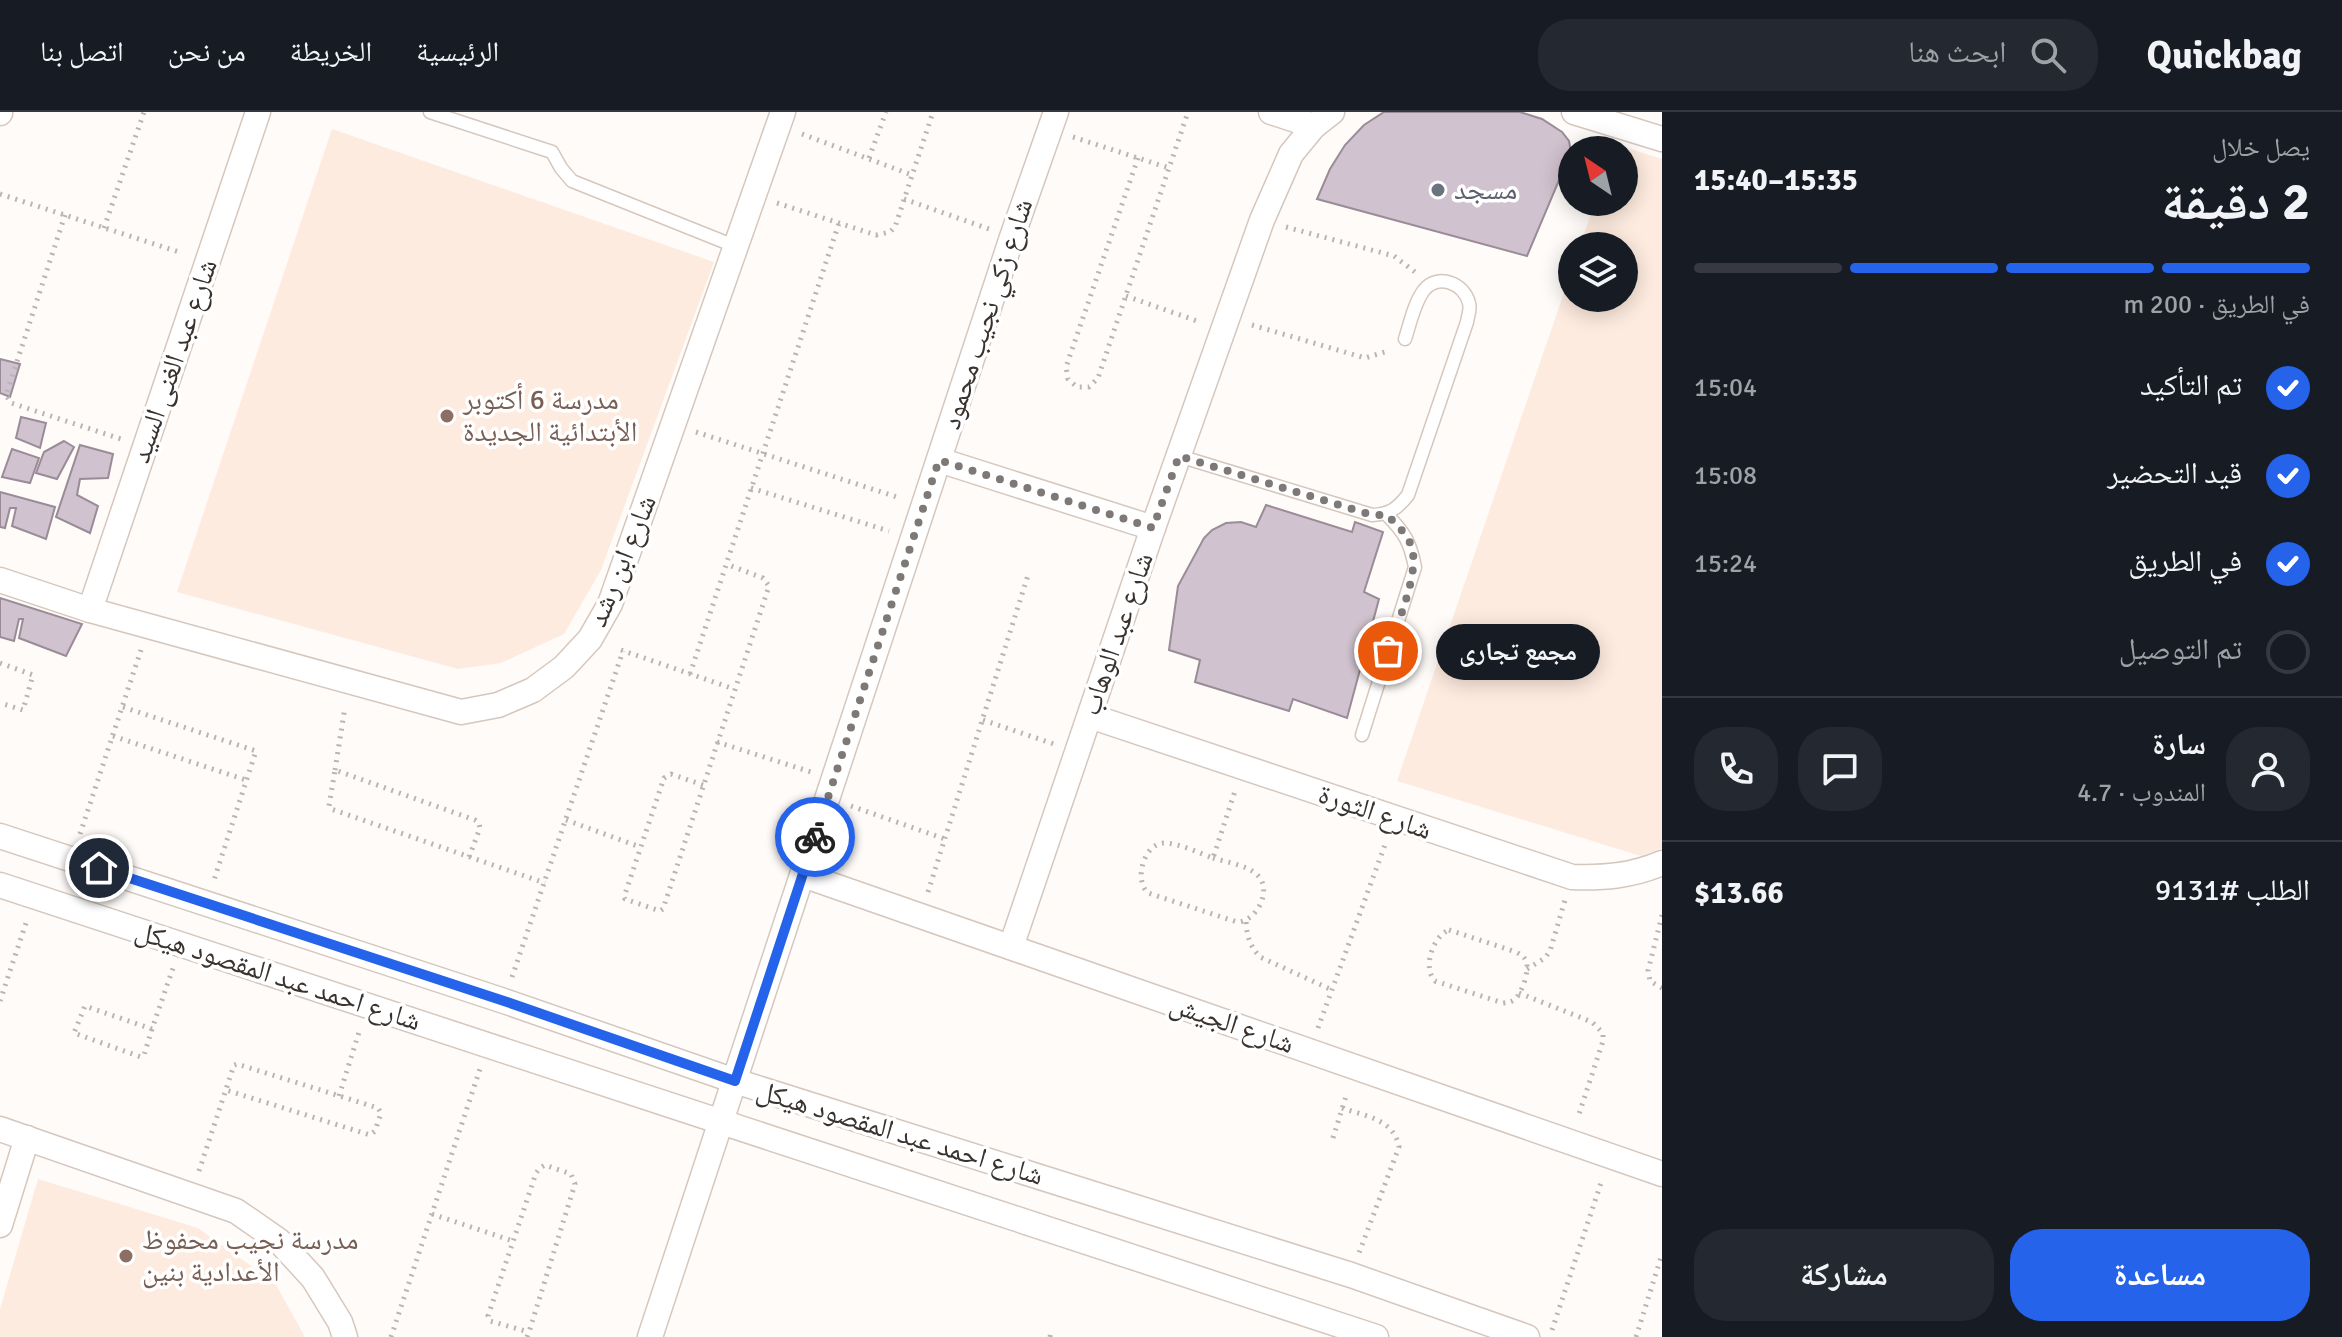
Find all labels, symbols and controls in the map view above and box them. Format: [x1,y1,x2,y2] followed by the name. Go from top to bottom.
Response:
[1538,19,2098,91] search box
[2146,32,2302,79] text: Quickbag
[2026,33,2070,77] icon: search
[1908,34,2006,71] text: ابحث هنا
[40,35,124,69] text: اتصل بنا
[168,35,246,69] text: من نحن
[290,35,372,69] text: الخريطة
[416,35,499,69] text: الرئيسية
[2212,132,2310,164] text: يصل خلال
[1558,136,1638,216] north arrow
[1558,136,1638,312] map controls
[1694,162,1858,199] text: 15:35–15:40
[2161,170,2310,234] text: 2 دقيقة
[1454,173,1517,207] place label: مسجد
[1429,181,1447,199] marker: مسجد
[934,194,1045,435] street label: شارع زكي نجيب محمود
[1558,232,1638,312] button: layers
[123,255,225,467] street label: شارع عبد الغنى السيد
[2123,289,2310,321] text: في الطريق · 200 m
[2266,366,2310,410] icon: check
[2140,367,2242,404] text: تم التأكيد
[1694,372,1757,404] text: 15:04
[462,382,637,449] place label: مدرسة 6 أكتوبر الأبتدائية الجديدة
[438,407,456,425] marker: مدرسة 6 أكتوبر الأبتدائية الجديدة
[2266,454,2310,498] icon: check
[2107,455,2242,492] text: قيد التحضير
[1694,460,1757,492] text: 15:08
[580,490,664,632] street label: شارع ابن رشد
[2266,542,2310,586] icon: check
[2128,543,2242,580] text: في الطريق
[1073,548,1161,720] street label: شارع عبد الوهاب
[1694,548,1757,580] text: 15:24
[1354,617,1422,685] pin
[1436,623,1600,679] callout: مجمع تجارى
[1366,629,1410,673] icon: bag
[2119,631,2242,668] text: تم التوصيل
[1459,636,1577,668] text: مجمع تجارى
[2152,726,2206,763] text: سارة
[1694,727,1778,811] button: phone
[1798,727,1882,811] button: chat
[2226,727,2310,811] button: person
[1314,777,1436,847] street label: شارع الثورة
[2077,777,2206,809] text: المندوب · 4.7
[775,797,855,877] courier
[793,815,837,859] icon: bike
[65,834,133,902] pin
[77,846,121,890] icon: home
[2155,872,2310,909] text: الطلب #9131
[1694,875,1784,912] text: $13.66
[131,914,425,1038] street label: شارع احمد عبد المقصود هيكل
[1165,987,1299,1061] street label: شارع الجيش
[753,1073,1047,1193] street label: شارع احمد عبد المقصود هيكل
[142,1223,358,1289] place label: مدرسة نجيب محفوظ الأعدادية بنين
[1694,1229,1994,1321] button: مشاركة
[2010,1229,2310,1321] button: مساعدة
[117,1247,135,1265] marker: مدرسة نجيب محفوظ الأعدادية بنين

